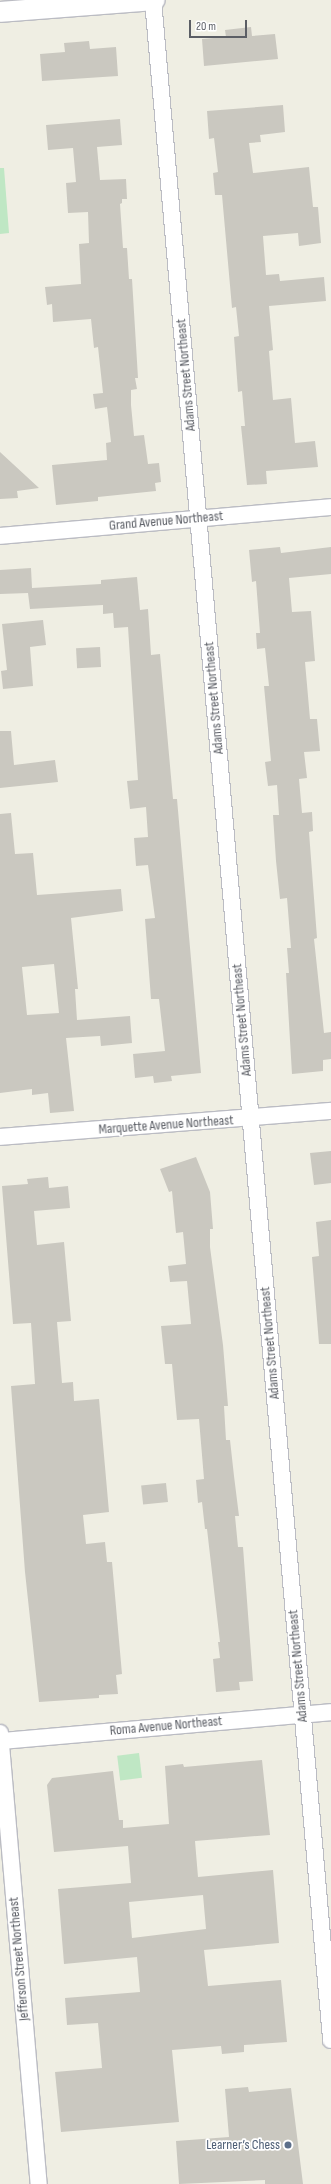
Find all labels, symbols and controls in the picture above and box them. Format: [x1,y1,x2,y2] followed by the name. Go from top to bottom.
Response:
[191,12,249,38] scale bar
[196,19,216,34] text: 20 m
[173,318,199,432] street label: Adams Street Northeast
[108,508,224,534] street label: Grand Avenue Northeast
[201,641,227,755] street label: Adams Street Northeast
[229,963,255,1077] street label: Adams Street Northeast
[98,1112,234,1138] street label: Marquette Avenue Northeast
[257,1286,283,1400] street label: Adams Street Northeast
[285,1609,311,1723] street label: Adams Street Northeast
[109,1713,223,1739] street label: Roma Avenue Northeast
[5,1896,33,2022] street label: Jefferson Street Northeast
[206,2137,280,2153] place label: Learner’s Chess
[283,2140,293,2150] marker: Learner’s Chess

